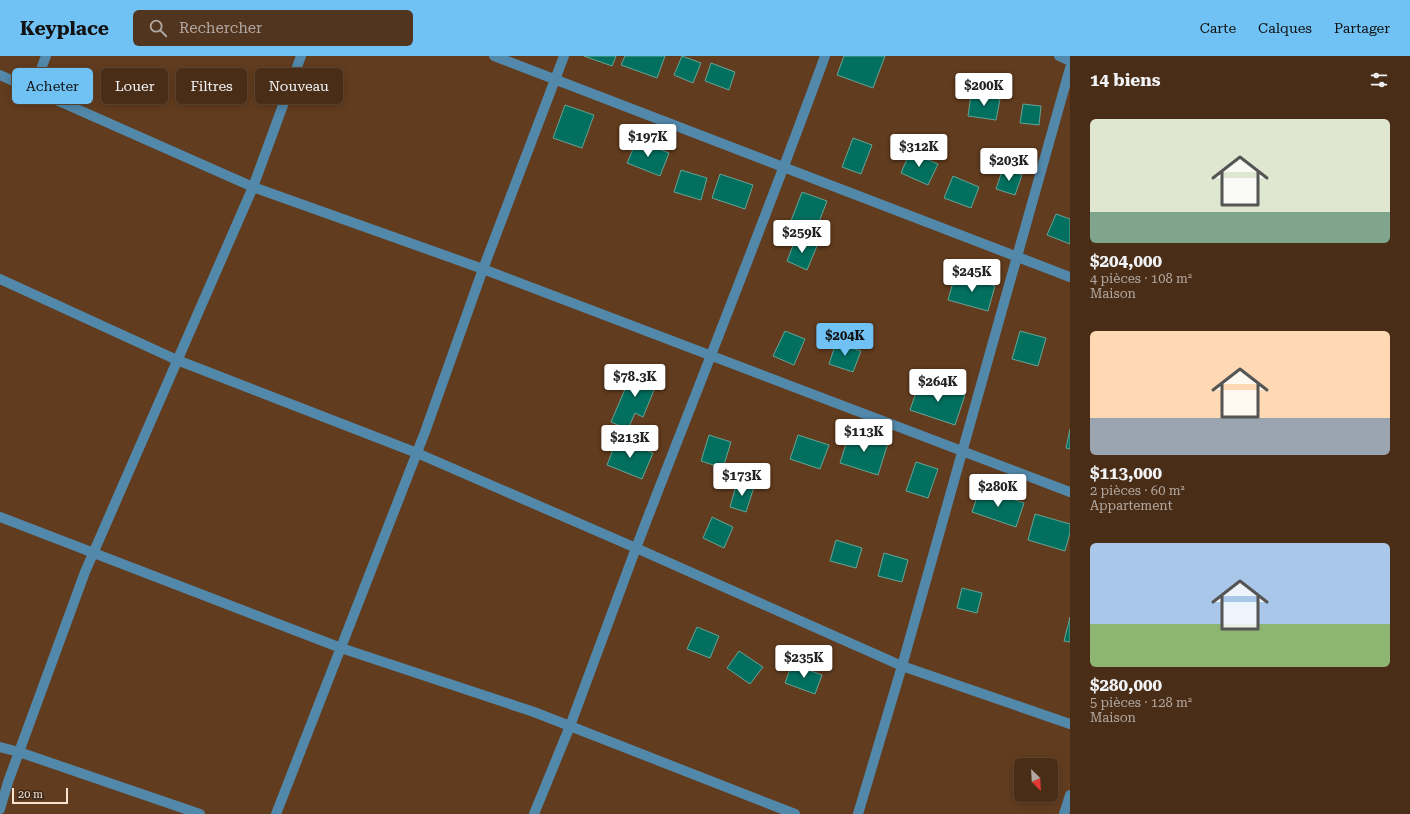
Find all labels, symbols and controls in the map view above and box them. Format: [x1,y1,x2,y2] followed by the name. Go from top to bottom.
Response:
[133,10,413,46] search box
[20,17,109,40] text: Keyplace
[147,17,169,39] icon: search
[179,19,262,37] text: Rechercher
[1200,20,1236,36] text: Carte
[1258,20,1312,36] text: Calques
[1334,20,1390,36] text: Partager
[12,68,93,104] chip: Acheter
[101,68,168,104] chip: Louer
[176,68,247,104] chip: Filtres
[255,68,343,104] chip: Nouveau
[1368,69,1390,91] icon: filters
[1090,70,1161,90] text: 14 biens
[956,73,1012,107] pin: $200K
[964,78,1004,93] text: $200K
[620,124,676,158] pin: $197K
[628,129,668,144] text: $197K
[891,134,947,168] pin: $312K
[899,139,939,154] text: $312K
[1204,145,1276,217] icon: home
[981,148,1037,182] pin: $203K
[989,153,1029,168] text: $203K
[774,220,830,254] pin: $259K
[782,225,822,240] text: $259K
[1090,251,1162,271] text: $204,000
[944,259,1000,293] pin: $245K
[952,264,992,279] text: $245K
[1090,271,1192,286] text: 4 pièces · 108 m²
[1090,286,1136,301] text: Maison
[817,323,873,357] pin: $204K
[825,328,865,343] text: $204K
[1204,357,1276,429] icon: home
[602,364,668,398] pin: $78.3K
[613,369,657,384] text: $78.3K
[910,369,966,403] pin: $264K
[918,374,958,389] text: $264K
[836,419,892,453] pin: $113K
[844,424,884,439] text: $113K
[602,425,658,459] pin: $213K
[610,430,650,445] text: $213K
[714,463,770,497] pin: $173K
[1090,463,1162,483] text: $113,000
[722,468,762,483] text: $173K
[970,474,1026,508] pin: $280K
[978,479,1018,494] text: $280K
[1090,483,1185,498] text: 2 pièces · 60 m²
[1090,498,1173,513] text: Appartement
[1204,569,1276,641] icon: home
[776,645,832,679] pin: $235K
[784,650,824,665] text: $235K
[1090,675,1162,695] text: $280,000
[1090,695,1192,710] text: 5 pièces · 128 m²
[1090,710,1136,725] text: Maison
[1014,758,1058,802] north arrow
[1014,758,1058,802] map controls
[12,786,68,805] scale bar
[18,788,43,801] text: 20 m

